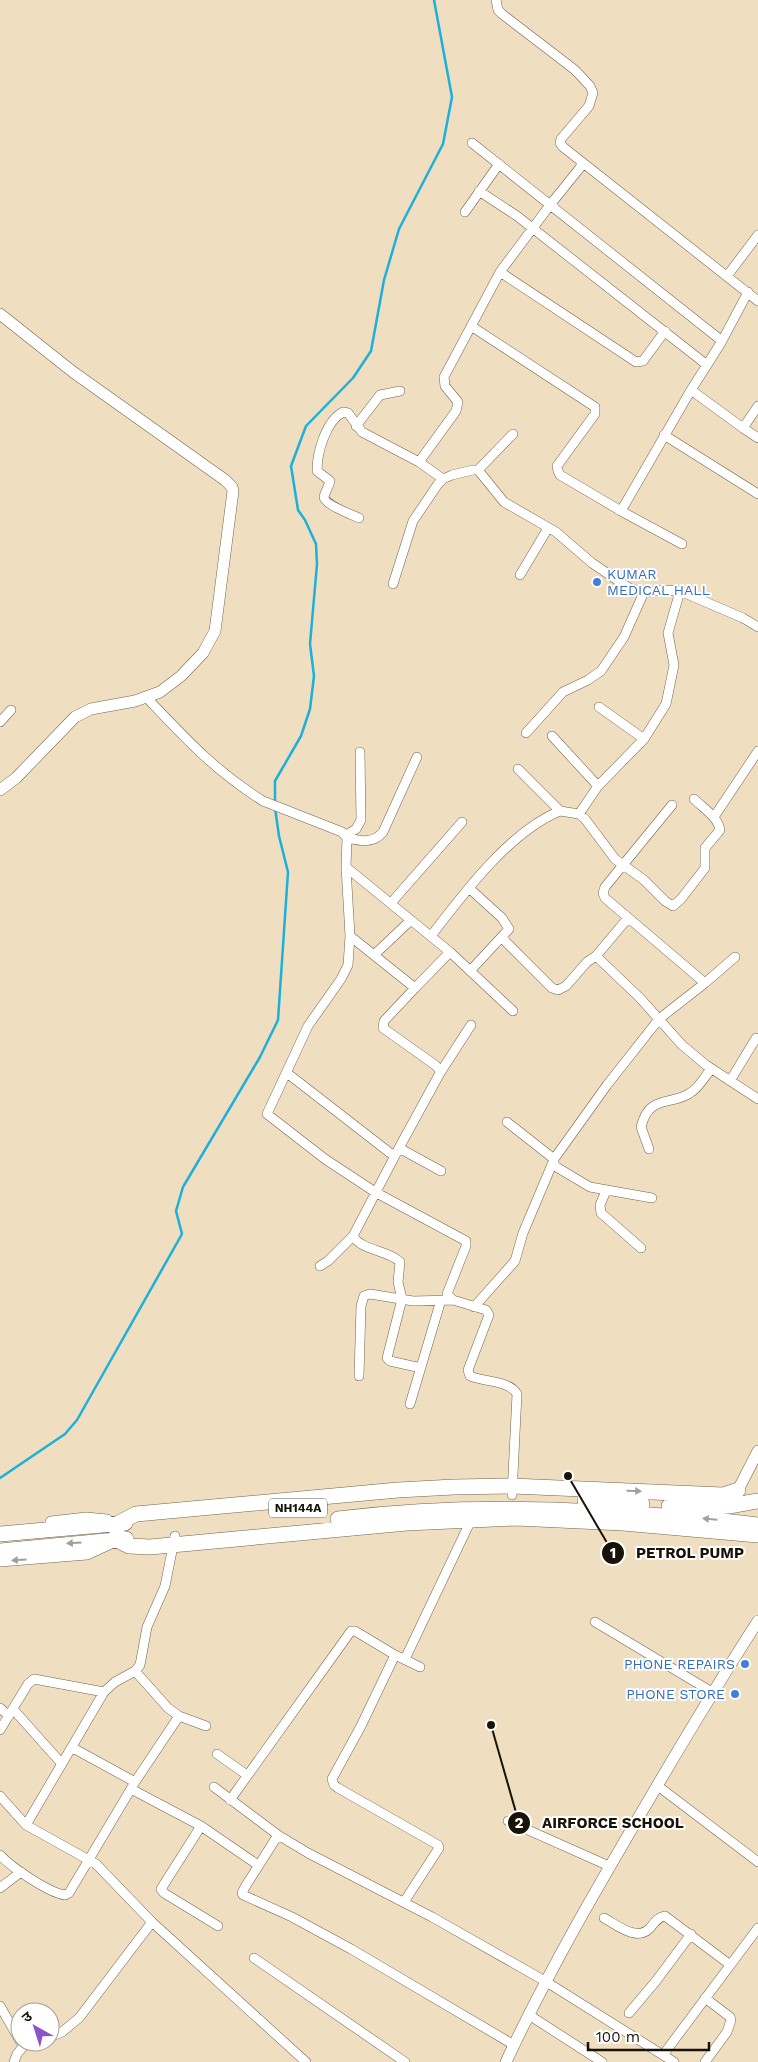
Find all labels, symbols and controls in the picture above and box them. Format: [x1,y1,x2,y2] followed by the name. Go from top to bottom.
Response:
[607,566,710,598] place label: KUMAR MEDICAL HALL
[591,576,603,588] marker: KUMAR MEDICAL HALL
[627,1487,643,1495] one-way arrow
[269,1499,327,1518] road number: NH144A
[701,1515,717,1523] one-way arrow
[601,1538,754,1568] callout: PETROL PUMP
[66,1539,82,1547] one-way arrow
[610,1544,616,1562] text: 1
[636,1544,744,1562] text: PETROL PUMP
[11,1557,27,1565] one-way arrow
[624,1656,735,1672] place label: PHONE REPAIRS
[739,1658,751,1670] marker: PHONE REPAIRS
[626,1686,725,1702] place label: PHONE STORE
[729,1688,741,1700] marker: PHONE STORE
[507,1808,693,1838] callout: AIRFORCE SCHOOL
[515,1814,524,1832] text: 2
[542,1814,684,1832] text: AIRFORCE SCHOOL
[10,2002,60,2052] north arrow
[19,2008,36,2026] text: उ
[588,2020,709,2052] scale bar
[596,2028,640,2046] text: 100 m

